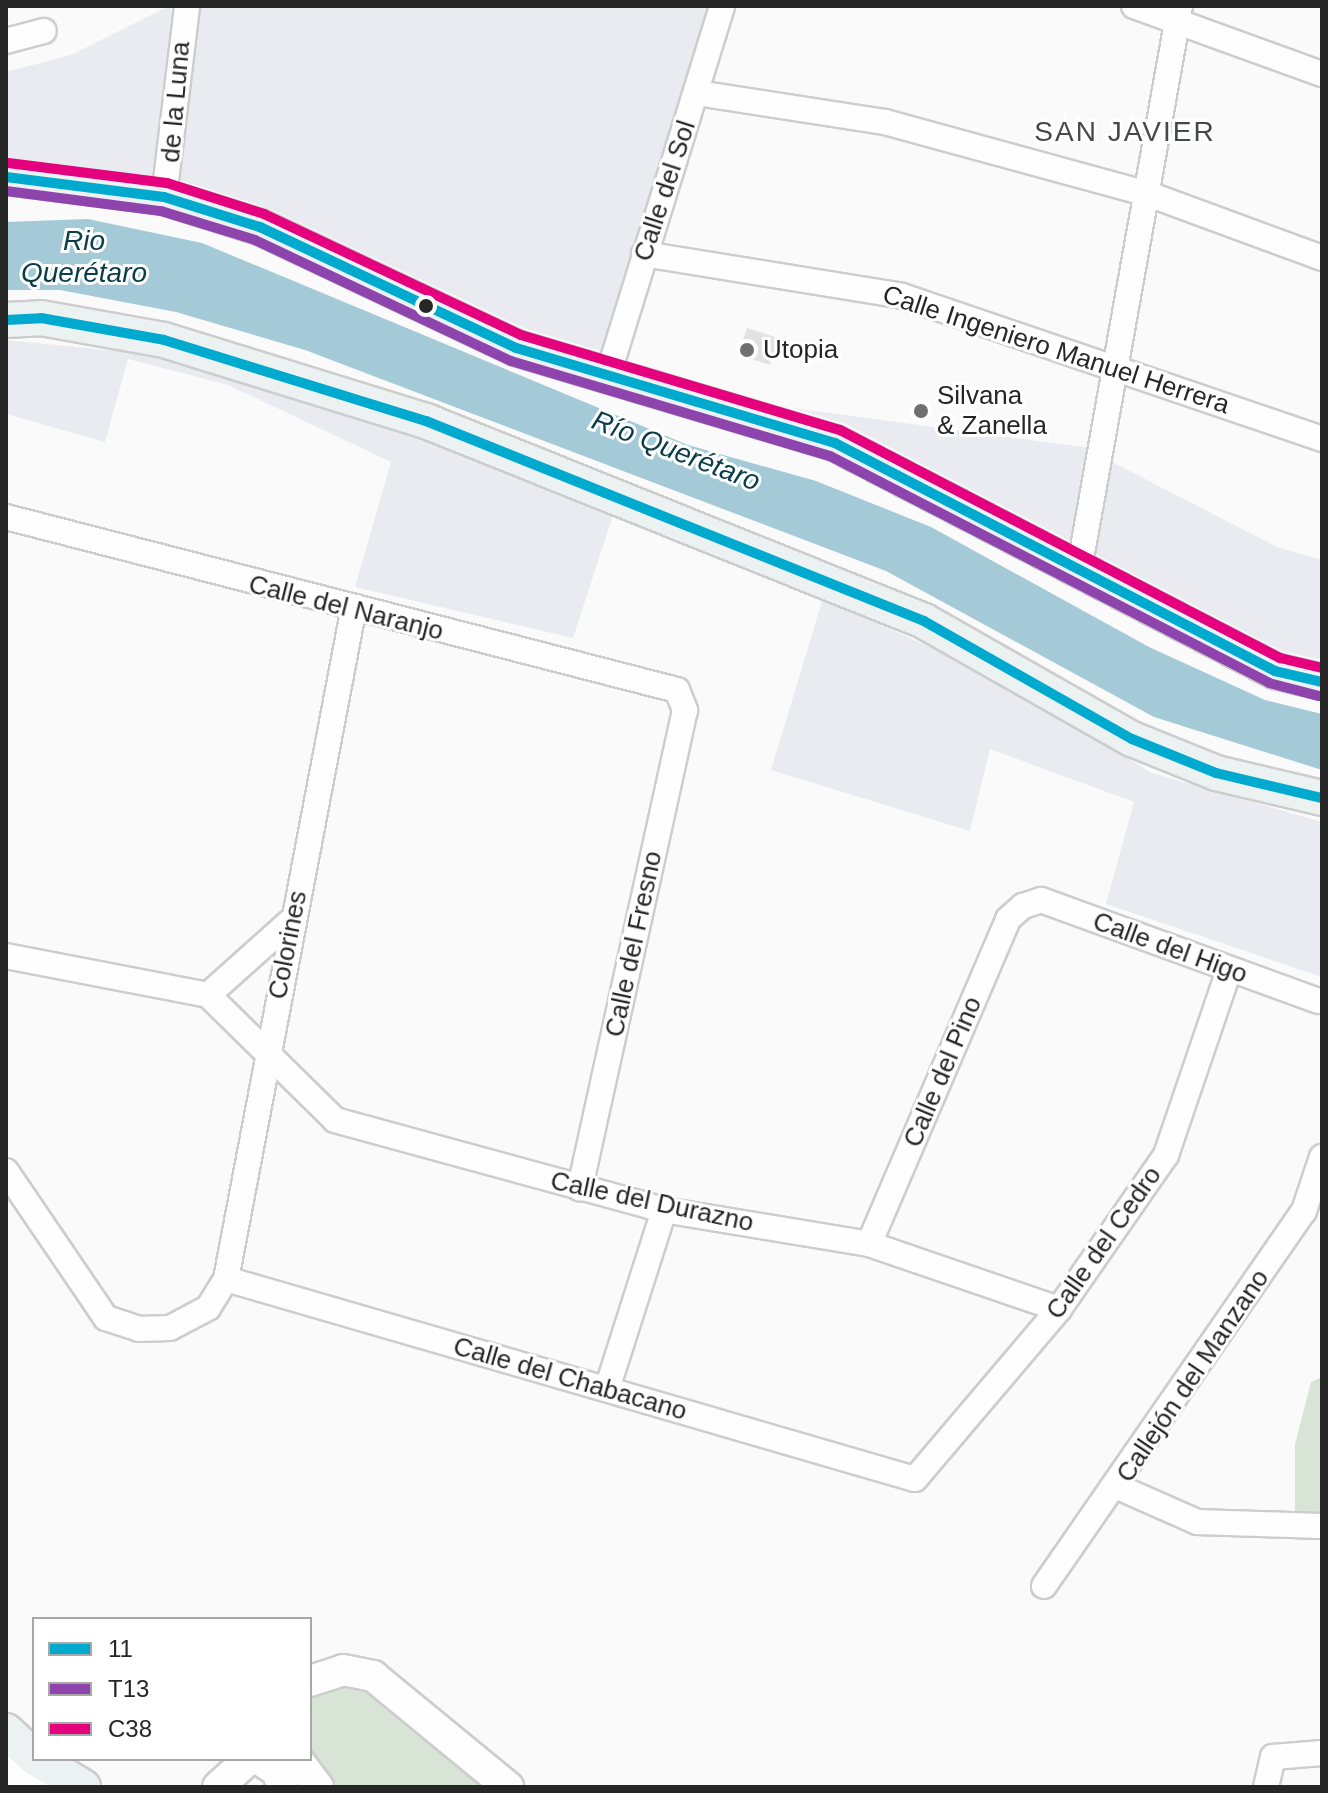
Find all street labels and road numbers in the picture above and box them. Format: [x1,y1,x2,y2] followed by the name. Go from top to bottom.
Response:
[155,40,197,164] street label: de la Luna
[628,117,702,265] street label: Calle del Sol
[879,279,1233,421] street label: Calle Ingeniero Manuel Herrera
[245,569,447,647] street label: Calle del Naranjo
[599,848,669,1040] street label: Calle del Fresno
[262,888,314,1002] street label: Colorines
[1089,906,1251,990] street label: Calle del Higo
[897,992,989,1152] street label: Calle del Pino
[1040,1161,1168,1325] street label: Calle del Cedro
[548,1165,756,1239] street label: Calle del Durazno
[1110,1264,1276,1488] street label: Callejón del Manzano
[450,1331,690,1427] street label: Calle del Chabacano

